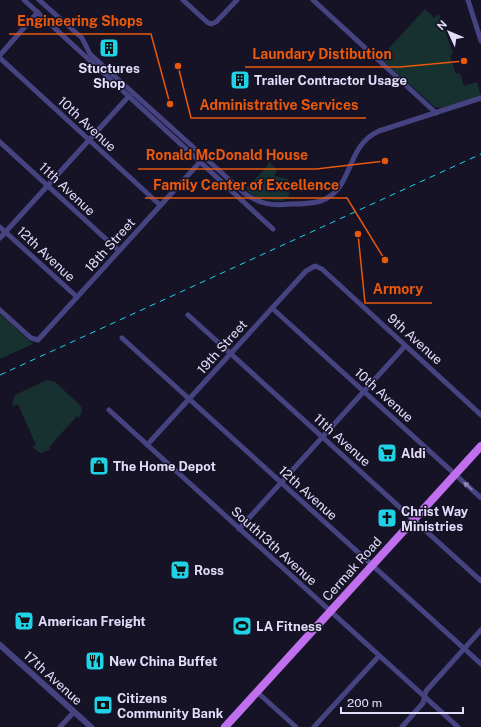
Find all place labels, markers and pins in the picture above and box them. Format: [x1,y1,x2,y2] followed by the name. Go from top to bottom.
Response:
[9,8,151,34] callout: Engineering Shops
[98,37,120,59] building icon: Stuctures Shop
[245,41,400,67] callout: Laundary Distibution
[78,61,140,91] place label: Stuctures Shop
[229,69,251,91] building icon: Trailer Contractor Usage
[254,73,407,88] place label: Trailer Contractor Usage
[191,92,366,118] callout: Administrative Services
[138,143,316,169] callout: Ronald McDonald House
[145,172,347,198] callout: Family Center of Excellence
[365,277,432,303] callout: Armory
[376,442,398,464] supermarket icon: Aldi
[401,446,426,461] place label: Aldi
[88,455,110,477] shop icon: The Home Depot
[113,459,216,474] place label: The Home Depot
[401,504,469,534] place label: Christ Way Ministries
[376,507,398,529] church icon: Christ Way Ministries
[169,559,191,581] supermarket icon: Ross
[194,563,224,578] place label: Ross
[13,610,35,632] supermarket icon: American Freight
[38,614,146,629] place label: American Freight
[231,615,253,637] sports icon: LA Fitness
[256,619,322,634] place label: LA Fitness
[84,650,106,672] restaurant icon: New China Buffet
[109,654,217,669] place label: New China Buffet
[117,691,224,721] place label: Citizens Community Bank
[92,694,114,716] bank icon: Citizens Community Bank

